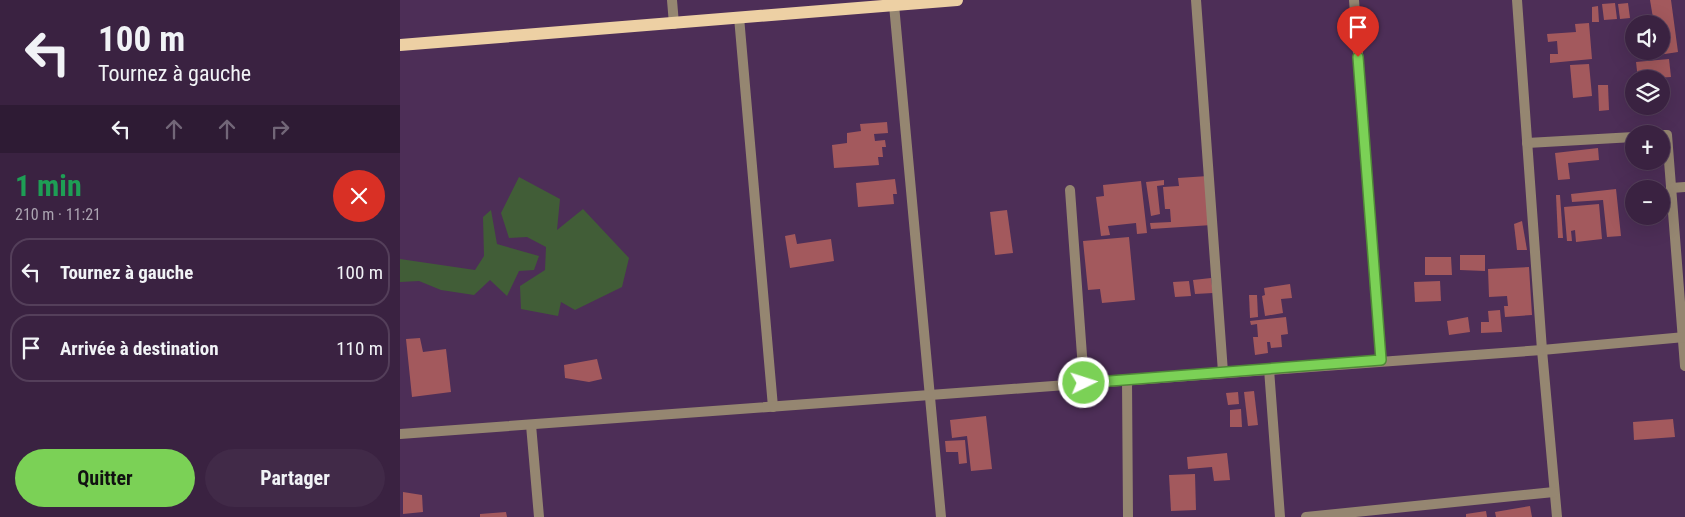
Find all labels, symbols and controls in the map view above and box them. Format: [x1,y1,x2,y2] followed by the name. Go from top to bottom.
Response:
[1337,6,1379,57] pin
[1344,13,1372,41] icon: arrive
[1625,15,1670,225] map controls
[1625,15,1670,60] button: sound
[98,19,185,60] text: 100 m
[15,20,80,85] icon: left
[98,61,251,86] text: Tournez à gauche
[1625,70,1670,115] button: layers
[107,115,135,143] icon: left
[160,115,188,143] icon: ahead
[213,115,241,143] icon: ahead
[266,115,294,143] icon: right
[1625,125,1670,170] button: +
[15,168,82,203] text: 1 min
[333,170,385,222] button: close
[1625,180,1670,225] button: −
[15,205,101,224] text: 210 m · 11:21
[17,258,45,286] icon: left
[60,261,193,284] text: Tournez à gauche
[336,261,383,284] text: 100 m
[17,334,45,362] icon: arrive
[60,337,219,360] text: Arrivée à destination
[336,337,383,360] text: 110 m
[1057,356,1109,408] position arrow
[15,449,195,507] button: Quitter
[205,449,385,507] button: Partager

